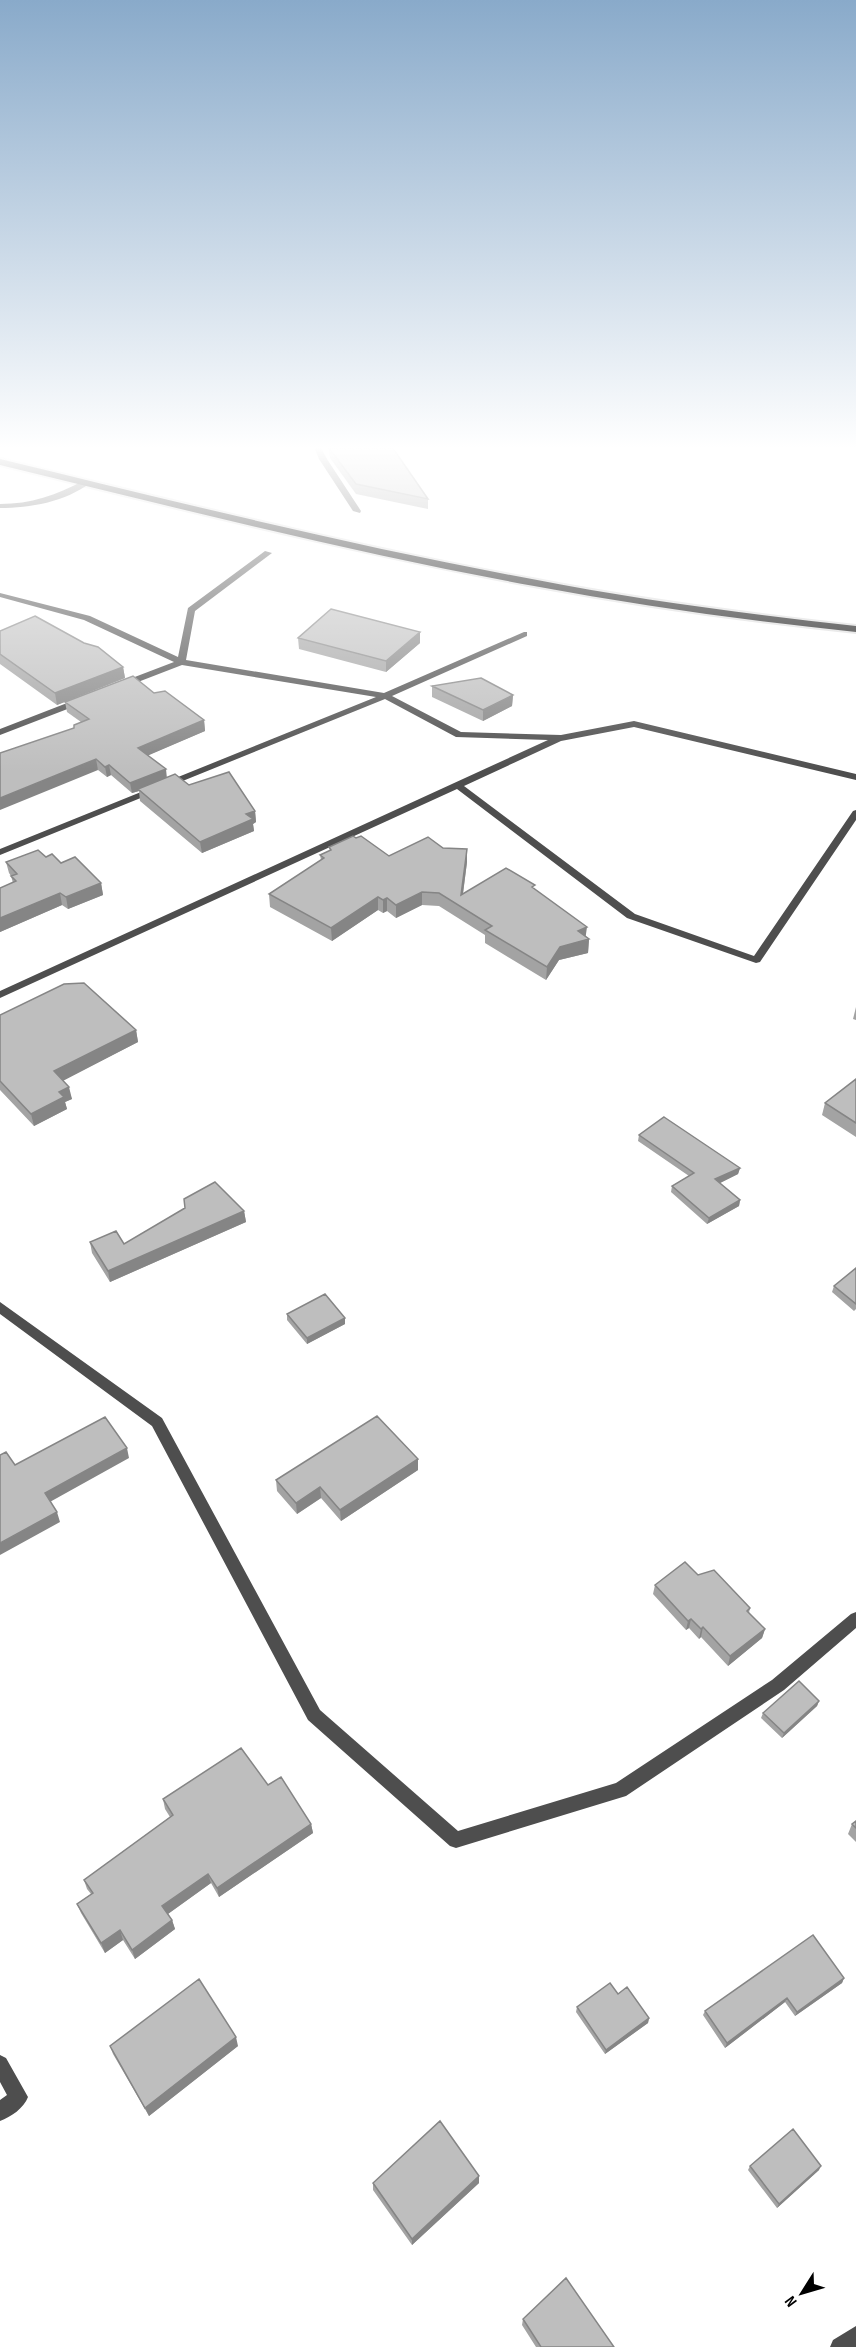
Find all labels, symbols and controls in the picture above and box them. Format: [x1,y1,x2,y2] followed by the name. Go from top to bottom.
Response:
[772,2263,832,2323] north arrow
[781,2292,801,2310] text: N

